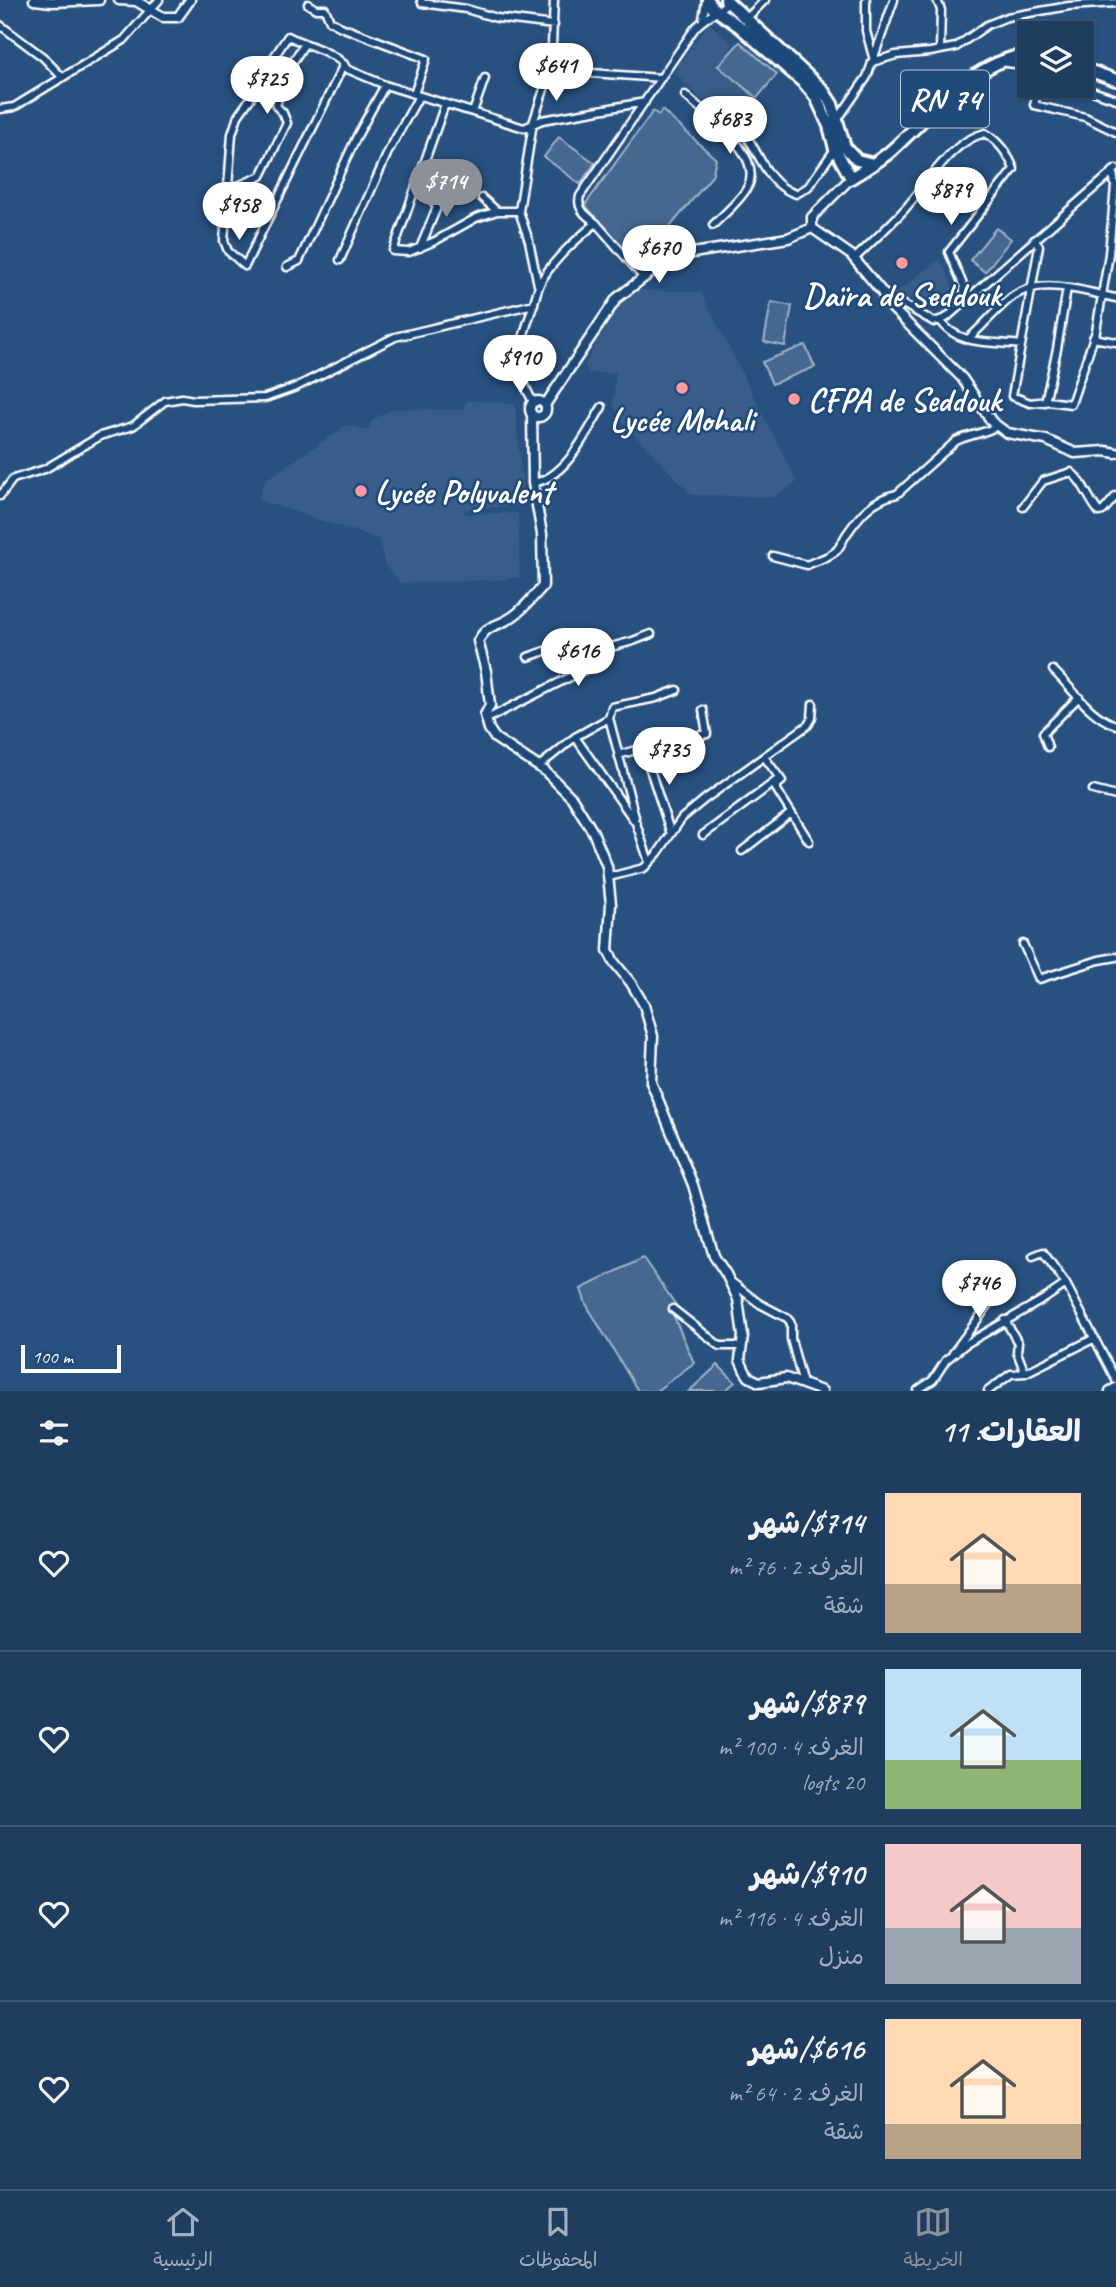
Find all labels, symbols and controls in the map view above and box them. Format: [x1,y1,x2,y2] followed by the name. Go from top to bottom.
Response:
[1017,21,1094,98] map controls
[1017,21,1094,98] button: layers
[515,43,597,103] pin: $641
[535,51,577,80] text: $641
[226,57,308,116] pin: $725
[247,64,287,93] text: $725
[901,70,989,128] road number: RN 74
[689,96,771,156] pin: $683
[709,104,751,133] text: $683
[405,160,487,219] pin: $714
[425,167,467,196] text: $714
[910,168,992,227] pin: $879
[930,175,972,204] text: $879
[198,182,280,242] pin: $958
[219,190,259,219] text: $958
[618,226,700,285] pin: $670
[638,233,680,262] text: $670
[894,255,910,271] marker: Daïra de Seddouk
[803,274,1003,316] place label: Daïra de Seddouk
[479,336,561,395] pin: $910
[499,343,541,372] text: $910
[808,379,1004,421] place label: CFPA de Seddouk
[674,380,690,396] marker: Lycée Mohali
[786,391,802,407] marker: CFPA de Seddouk
[610,399,759,441] place label: Lycée Mohali
[375,471,558,513] place label: Lycée Polyvalent
[353,483,369,499] marker: Lycée Polyvalent
[537,628,619,688] pin: $616
[557,636,599,665] text: $616
[628,728,710,787] pin: $735
[649,735,689,764] text: $735
[938,1260,1020,1320] pin: $746
[958,1268,1000,1297] text: $746
[21,1342,121,1374] scale bar
[32,1345,73,1369] text: 100 m
[940,1412,1081,1450] text: العقارات: 11
[35,1414,73,1452] icon: filters
[750,1504,864,1542] text: $714/شهر
[941,1521,1025,1605] icon: home
[35,1544,73,1582] icon: heart
[729,1553,864,1582] text: الغرف: 2 · 76 m²
[824,1591,864,1620] text: شقة
[751,1684,864,1722] text: $879/شهر
[941,1697,1025,1781] icon: home
[35,1720,73,1758] icon: heart
[718,1733,864,1762] text: الغرف: 4 · 100 m²
[802,1768,864,1797] text: 20 logts
[751,1855,864,1893] text: $910/شهر
[941,1872,1025,1956] icon: home
[35,1895,73,1933] icon: heart
[718,1904,864,1933] text: الغرف: 4 · 116 m²
[819,1942,864,1971] text: منزل
[749,2030,864,2068] text: $616/شهر
[941,2047,1025,2131] icon: home
[35,2070,73,2108] icon: heart
[729,2079,864,2108] text: الغرف: 2 · 64 m²
[824,2117,864,2146] text: شقة
[153,2203,213,2276] tab: الرئيسية
[519,2203,597,2276] tab: المحفوظات
[904,2203,963,2276] tab: الخريطة

